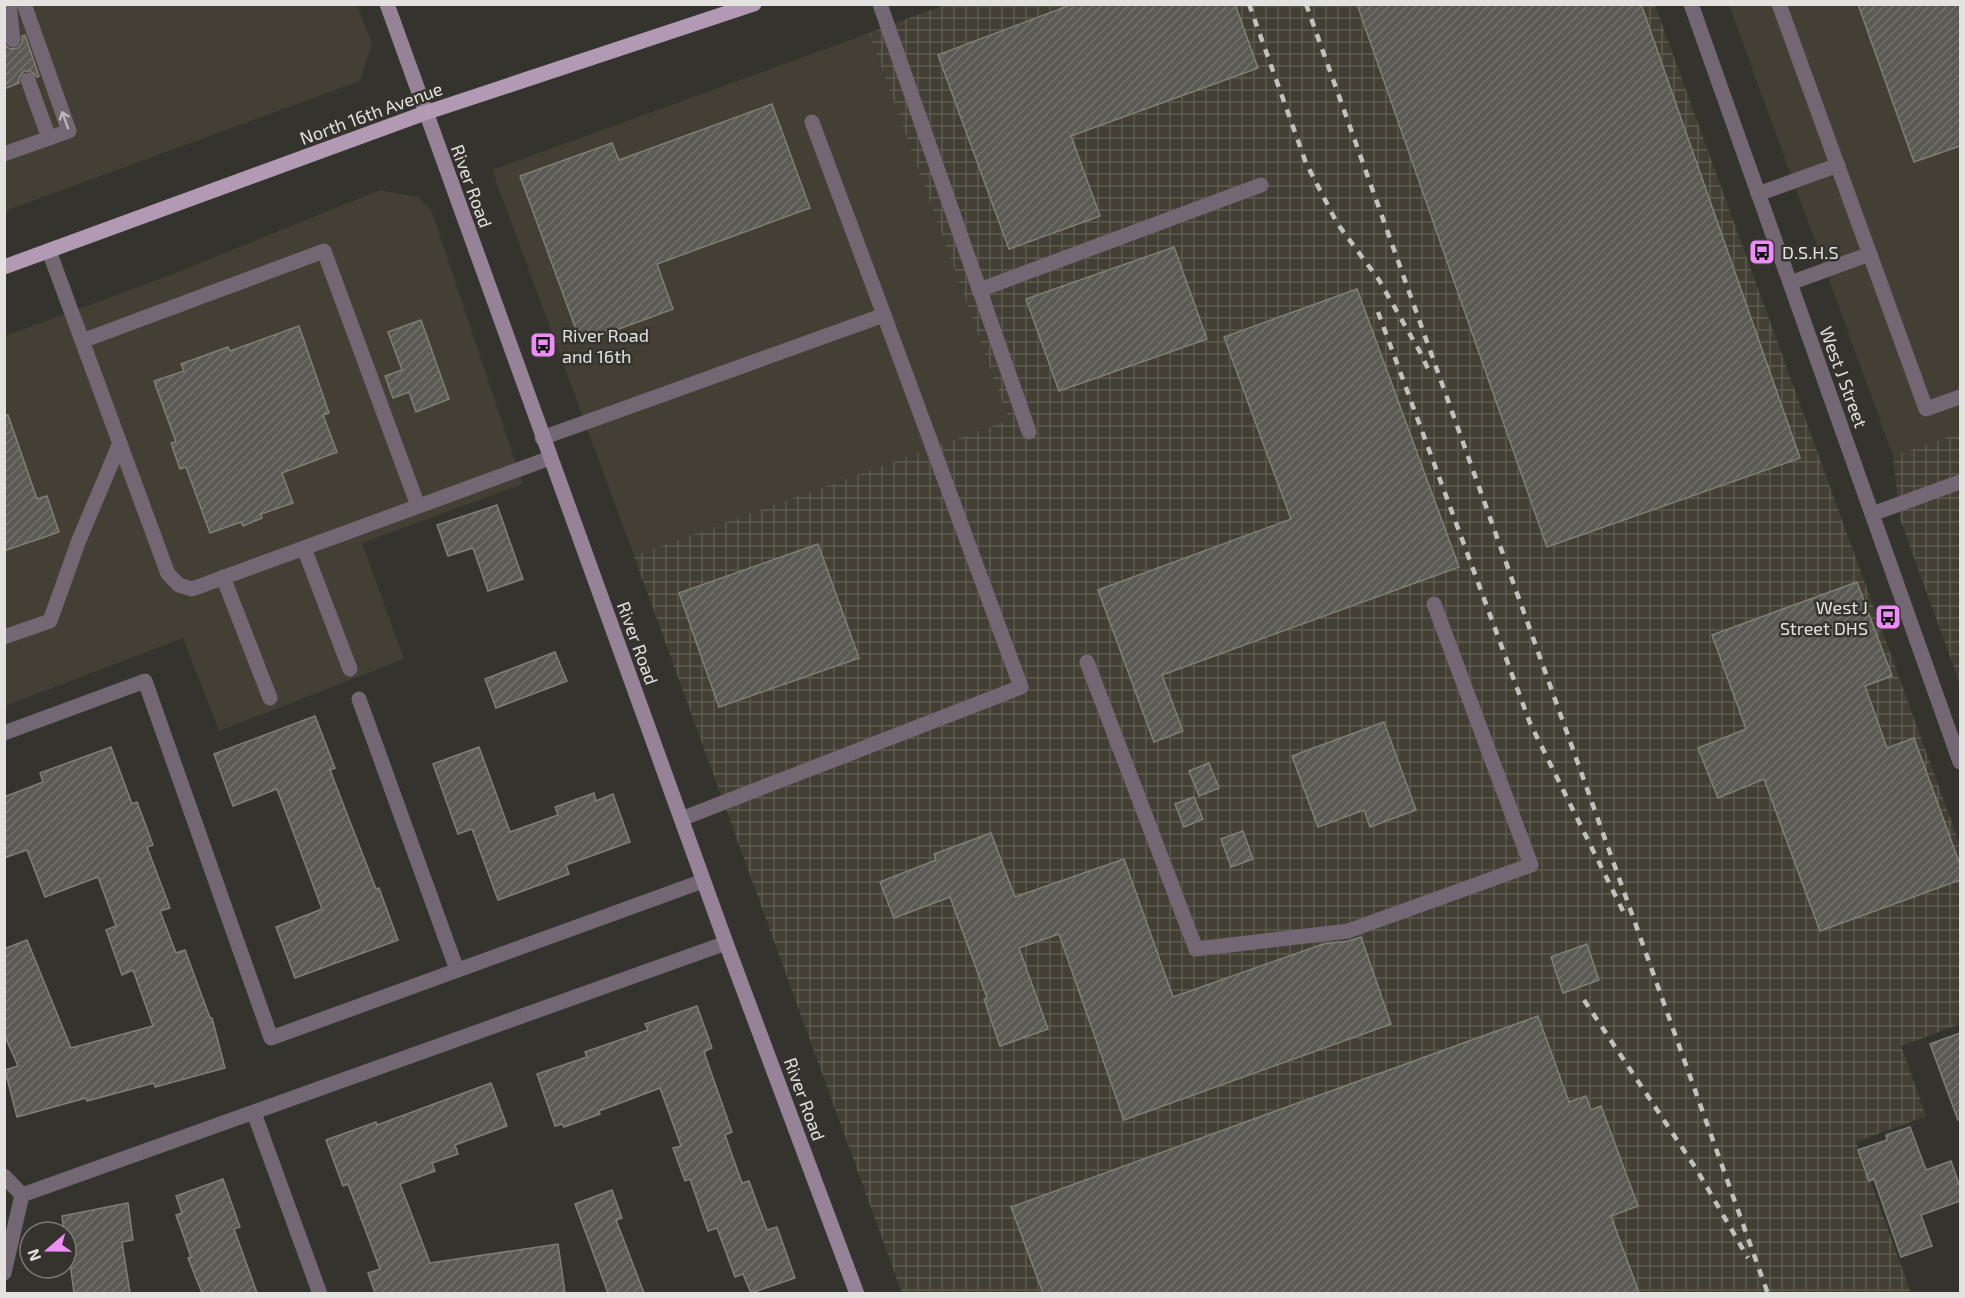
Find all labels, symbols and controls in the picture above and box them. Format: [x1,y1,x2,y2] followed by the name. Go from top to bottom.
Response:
[297,77,445,149] street label: North 16th Avenue
[59,111,70,130] one-way arrow
[447,141,497,231] street label: River Road
[1747,237,1777,267] bus stop icon: D.S.H.S
[1782,241,1839,263] place label: D.S.H.S
[1815,323,1873,431] street label: West J Street
[562,324,649,367] place label: River Road and 16th
[528,330,558,360] bus stop icon: River Road and 16th
[1780,596,1868,639] place label: West J Street DHS
[613,598,663,688] street label: River Road
[1873,602,1903,632] bus stop icon: West J Street DHS
[780,1054,830,1144] street label: River Road
[18,1220,78,1280] north arrow
[23,1247,44,1264] text: N

